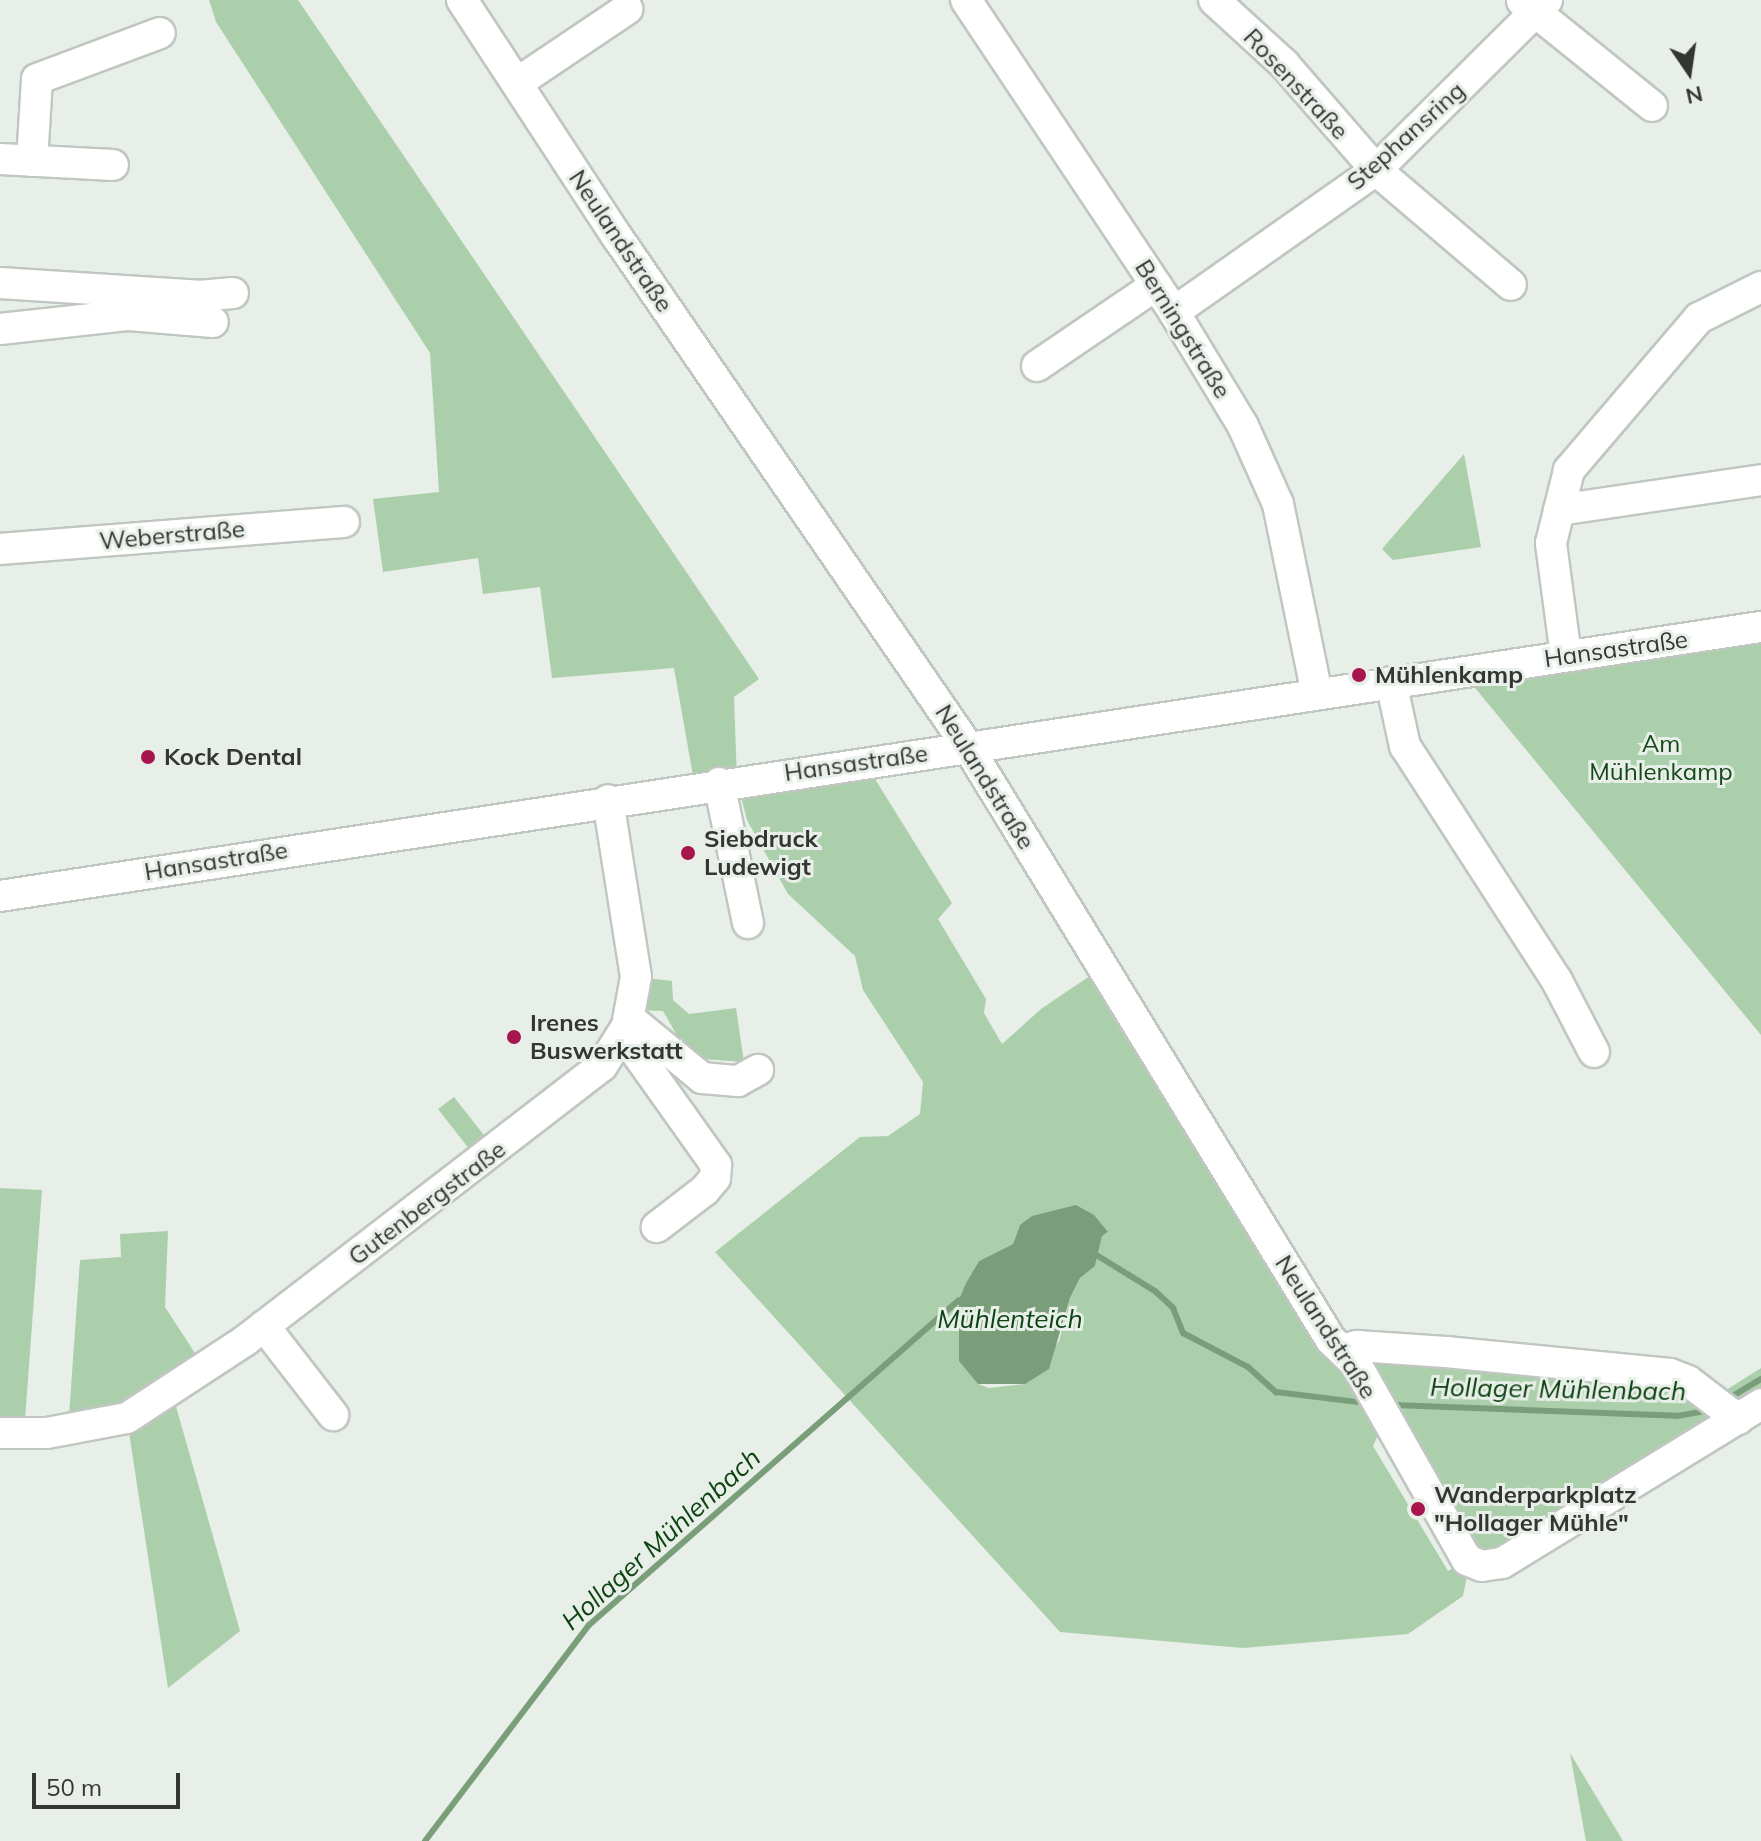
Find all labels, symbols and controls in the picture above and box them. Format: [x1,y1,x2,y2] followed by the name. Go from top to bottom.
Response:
[1238,23,1354,145] street label: Rosenstraße
[1649,32,1729,112] north arrow
[1341,76,1471,196] street label: Stephansring
[1683,80,1706,111] text: N
[563,165,679,317] street label: Neulandstraße
[1129,254,1237,404] street label: Berningstraße
[98,514,246,556] street label: Weberstraße
[1542,625,1690,673] street label: Hansastraße
[1375,661,1523,689] place label: Mühlenkamp
[1350,666,1368,684] marker: Mühlenkamp
[929,699,1041,855] street label: Neulandstraße
[1589,730,1733,786] park label: Am Mühlenkamp
[782,739,930,787] street label: Hansastraße
[164,743,302,771] place label: Kock Dental
[139,748,157,766] marker: Kock Dental
[704,825,818,881] place label: Siebdruck Ludewigt
[142,835,290,887] street label: Hansastraße
[679,844,697,862] marker: Siebdruck Ludewigt
[530,1009,683,1065] place label: Irenes Buswerkstatt
[505,1028,523,1046] marker: Irenes Buswerkstatt
[343,1135,511,1271] street label: Gutenbergstraße
[1269,1250,1383,1404] street label: Neulandstraße
[937,1303,1083,1335] water label: Mühlenteich
[1430,1371,1686,1407] water label: Hollager Mühlenbach
[555,1442,767,1636] water label: Hollager Mühlenbach
[1434,1481,1637,1537] place label: Wanderparkplatz "Hollager Mühle"
[1409,1500,1427,1518] marker: Wanderparkplatz "Hollager Mühle"
[36,1757,184,1807] scale bar
[46,1772,102,1802] text: 50 m

